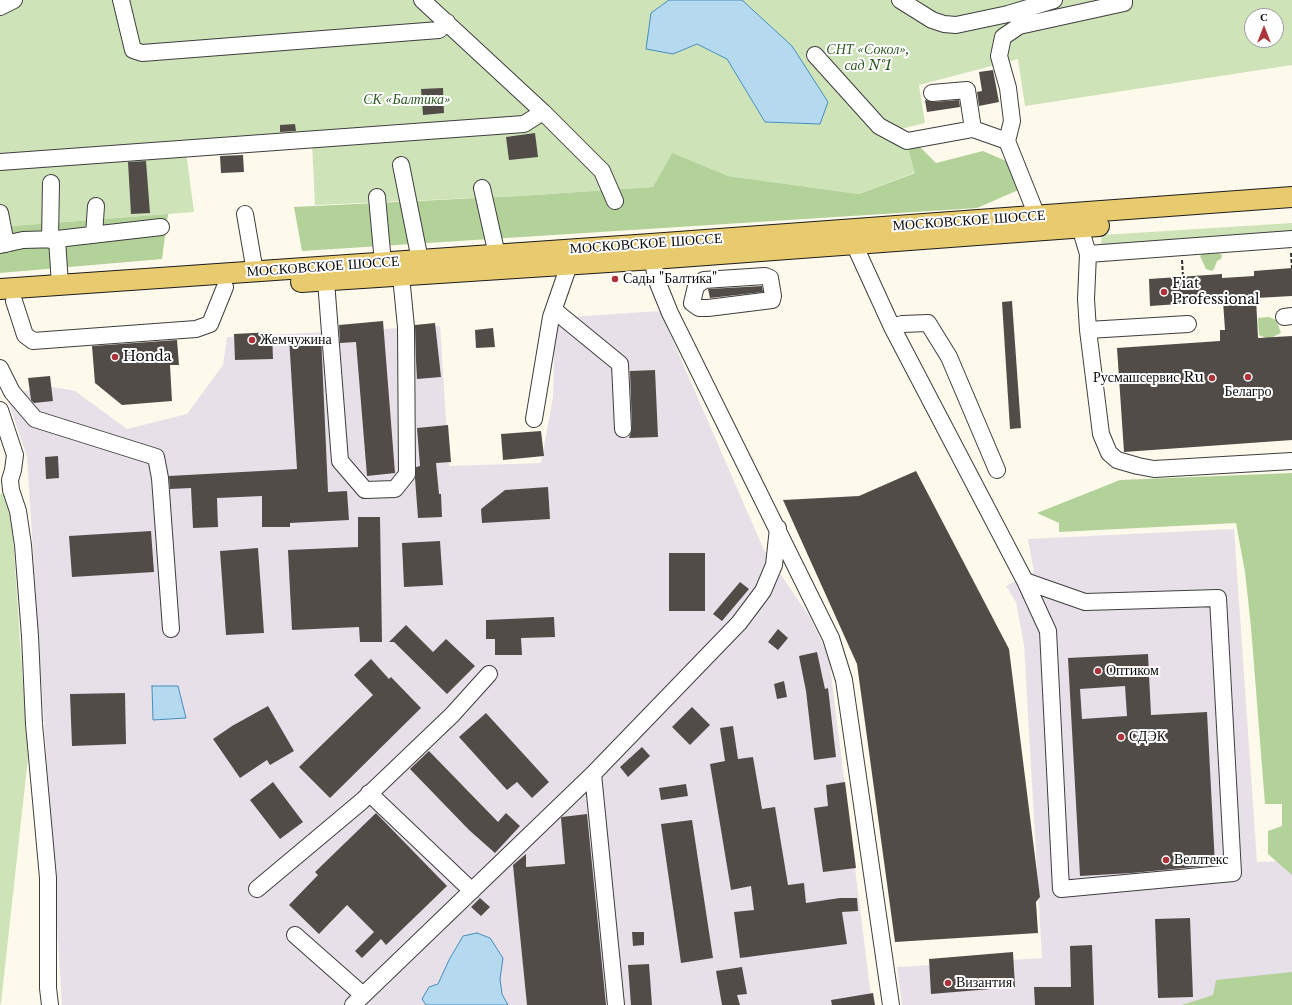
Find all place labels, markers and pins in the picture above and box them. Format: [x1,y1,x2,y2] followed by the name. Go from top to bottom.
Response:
[623,271,717,287] place label: Сады "Балтика"
[610,274,620,284] marker: Сады "Балтика"
[1172,276,1260,308] place label: Fiat Professional
[1159,287,1169,297] marker: Fiat Professional
[260,332,332,348] place label: Жемчужина
[247,335,257,345] marker: Жемчужина
[123,349,172,365] place label: Honda
[110,352,120,362] marker: Honda
[1093,370,1204,386] place label: Русмашсервис Ru
[1243,372,1253,382] marker: Белагро
[1207,373,1217,383] marker: Русмашсервис Ru
[1224,384,1272,400] place label: Белагро
[1106,663,1159,679] place label: Оптиком
[1093,666,1103,676] marker: Оптиком
[1129,729,1166,745] place label: СДЭК
[1116,732,1126,742] marker: СДЭК
[1174,852,1229,868] place label: Веллтекс
[1161,855,1171,865] marker: Веллтекс
[956,975,1012,991] place label: Византия
[943,978,953,988] marker: Византия

